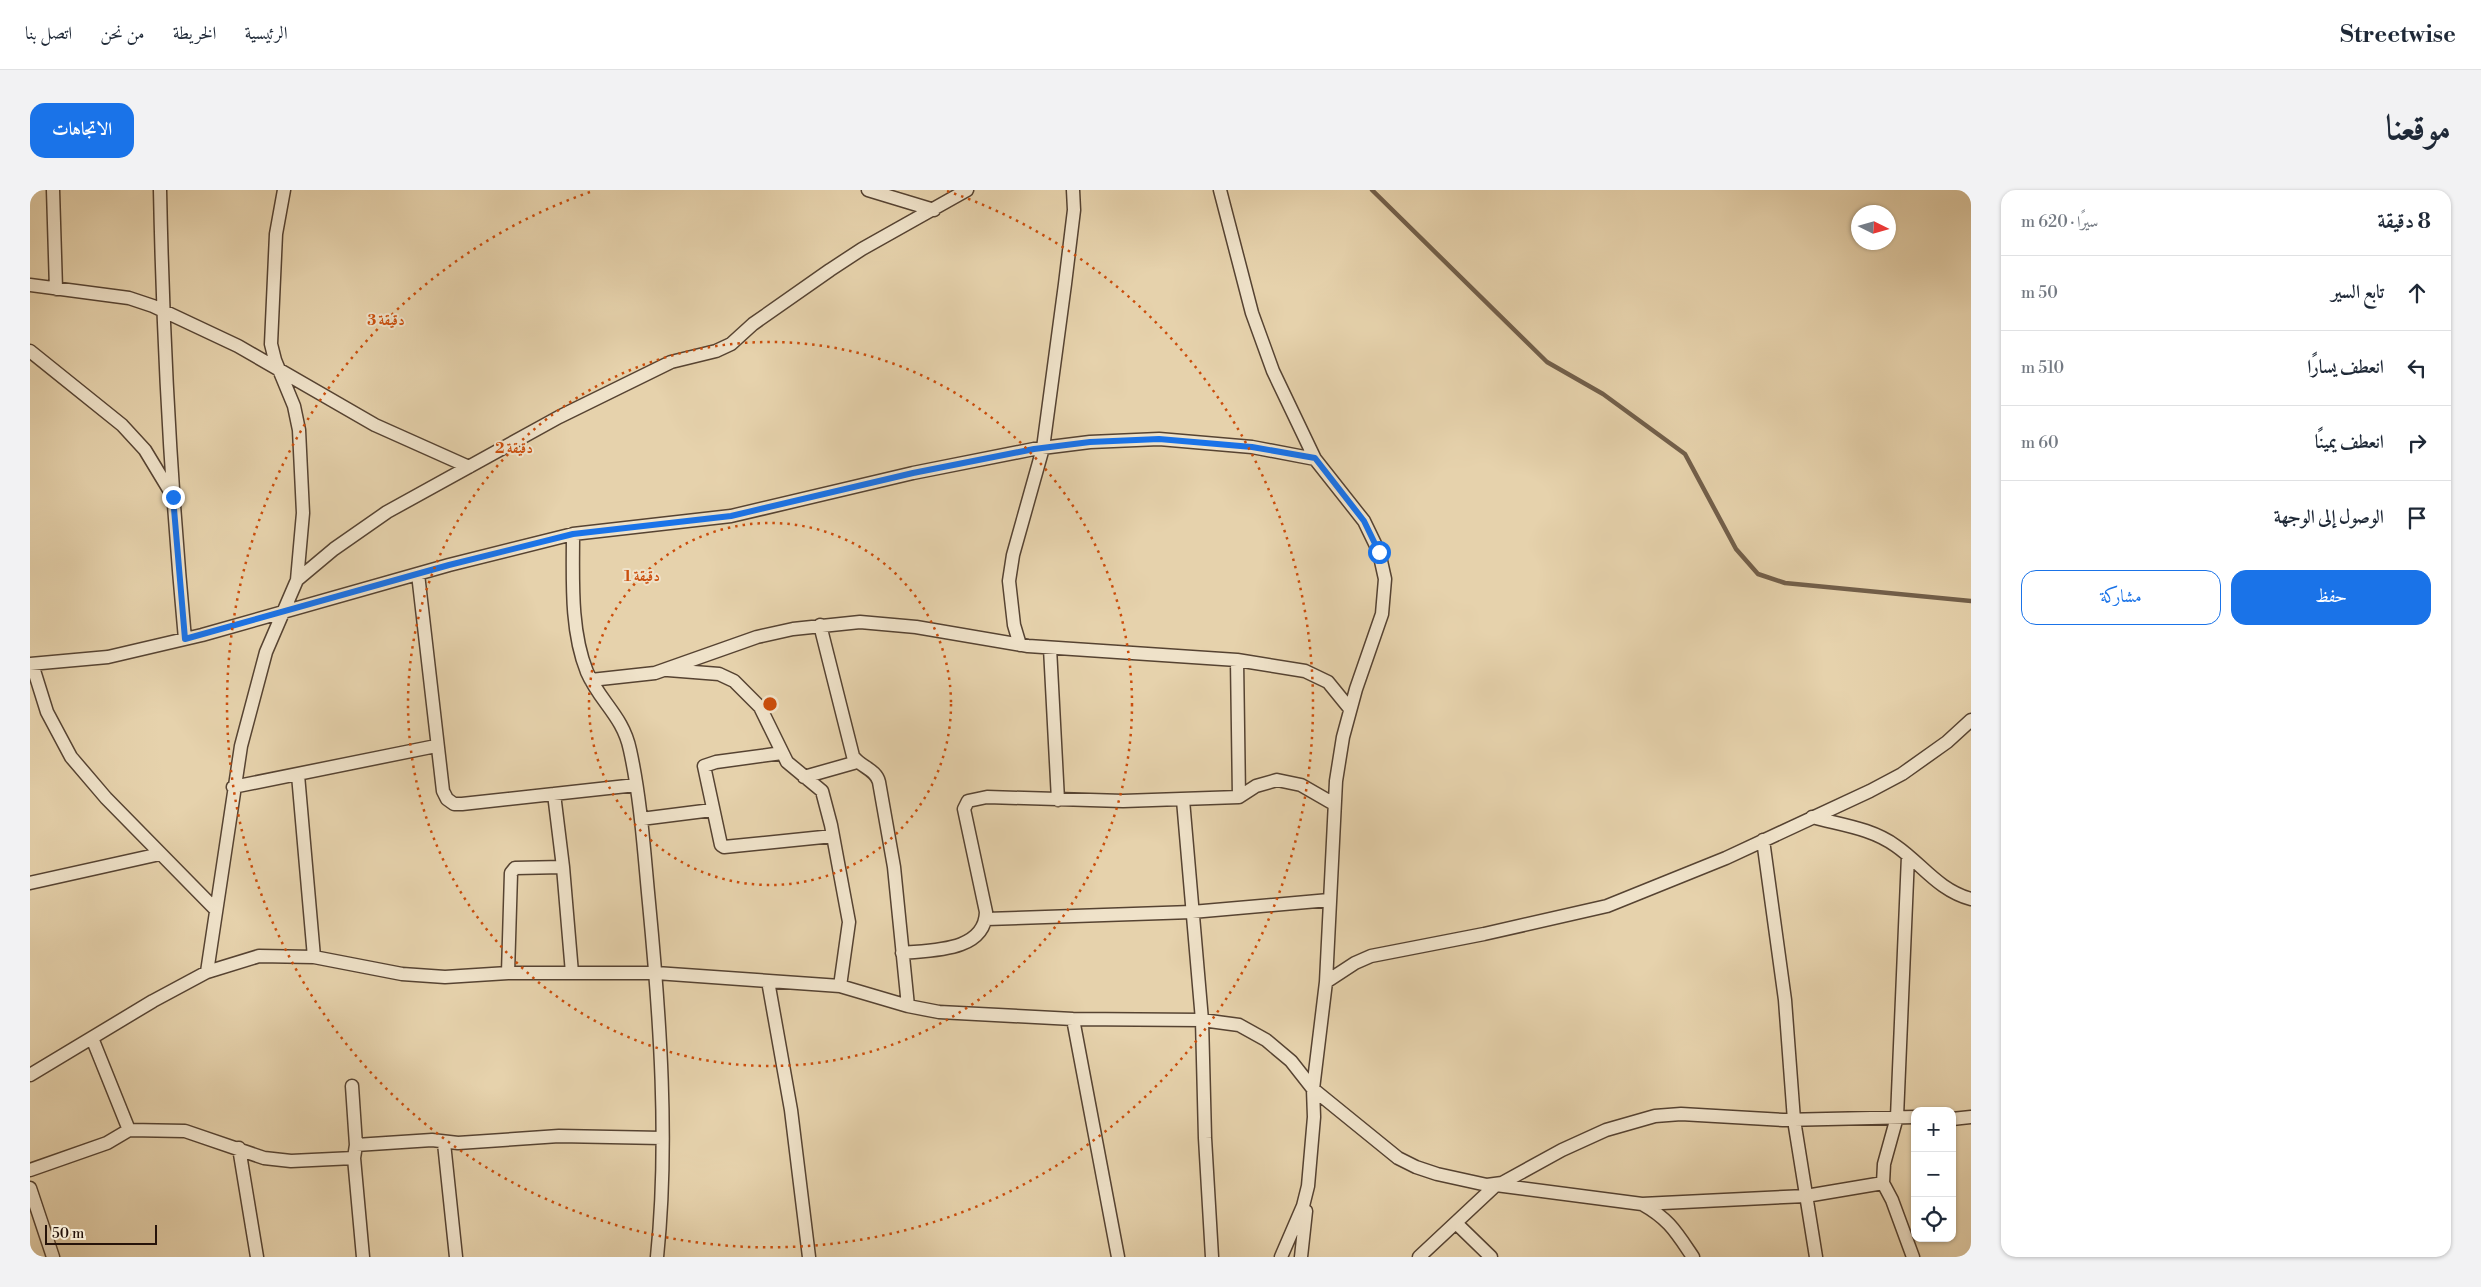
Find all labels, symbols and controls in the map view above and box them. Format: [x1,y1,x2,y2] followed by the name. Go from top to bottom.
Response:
[2340,20,2456,50] text: Streetwise
[25,22,72,45] text: اتصل بنا
[100,22,145,45] text: من نحن
[173,22,216,45] text: الخريطة
[244,22,288,45] text: الرئيسية
[30,103,134,158] button: الاتجاهات
[2386,107,2451,150] text: موقعنا
[1851,205,1896,250] north arrow
[2378,209,2431,235] text: 8 دقيقة
[2021,212,2098,232] text: سيرًا · 620 m
[2403,279,2431,307] icon: ahead
[2331,280,2384,304] text: تابع السير
[2021,283,2058,303] text: 50 m
[367,311,405,330] text: 3 دقيقة
[2403,354,2431,382] icon: left
[2307,355,2384,379] text: انعطف يسارًا
[2021,358,2064,378] text: 510 m
[2403,429,2431,457] icon: right
[2315,430,2384,454] text: انعطف يمينًا
[2021,433,2059,453] text: 60 m
[495,439,533,458] text: 2 دقيقة
[162,486,185,509] route end
[2403,504,2431,532] icon: arrive
[2274,505,2384,529] text: الوصول إلى الوجهة
[1368,541,1391,564] route start
[624,567,660,586] text: 1 دقيقة
[2021,570,2221,625] button: مشاركة
[2231,570,2431,625] button: حفظ
[761,695,779,713] centre of rings
[1911,1107,1956,1242] map controls
[1911,1107,1956,1152] button: +
[1911,1152,1956,1197] button: −
[1911,1197,1956,1242] button: locate
[45,1222,158,1245] scale bar
[52,1225,84,1243] text: 50 m

